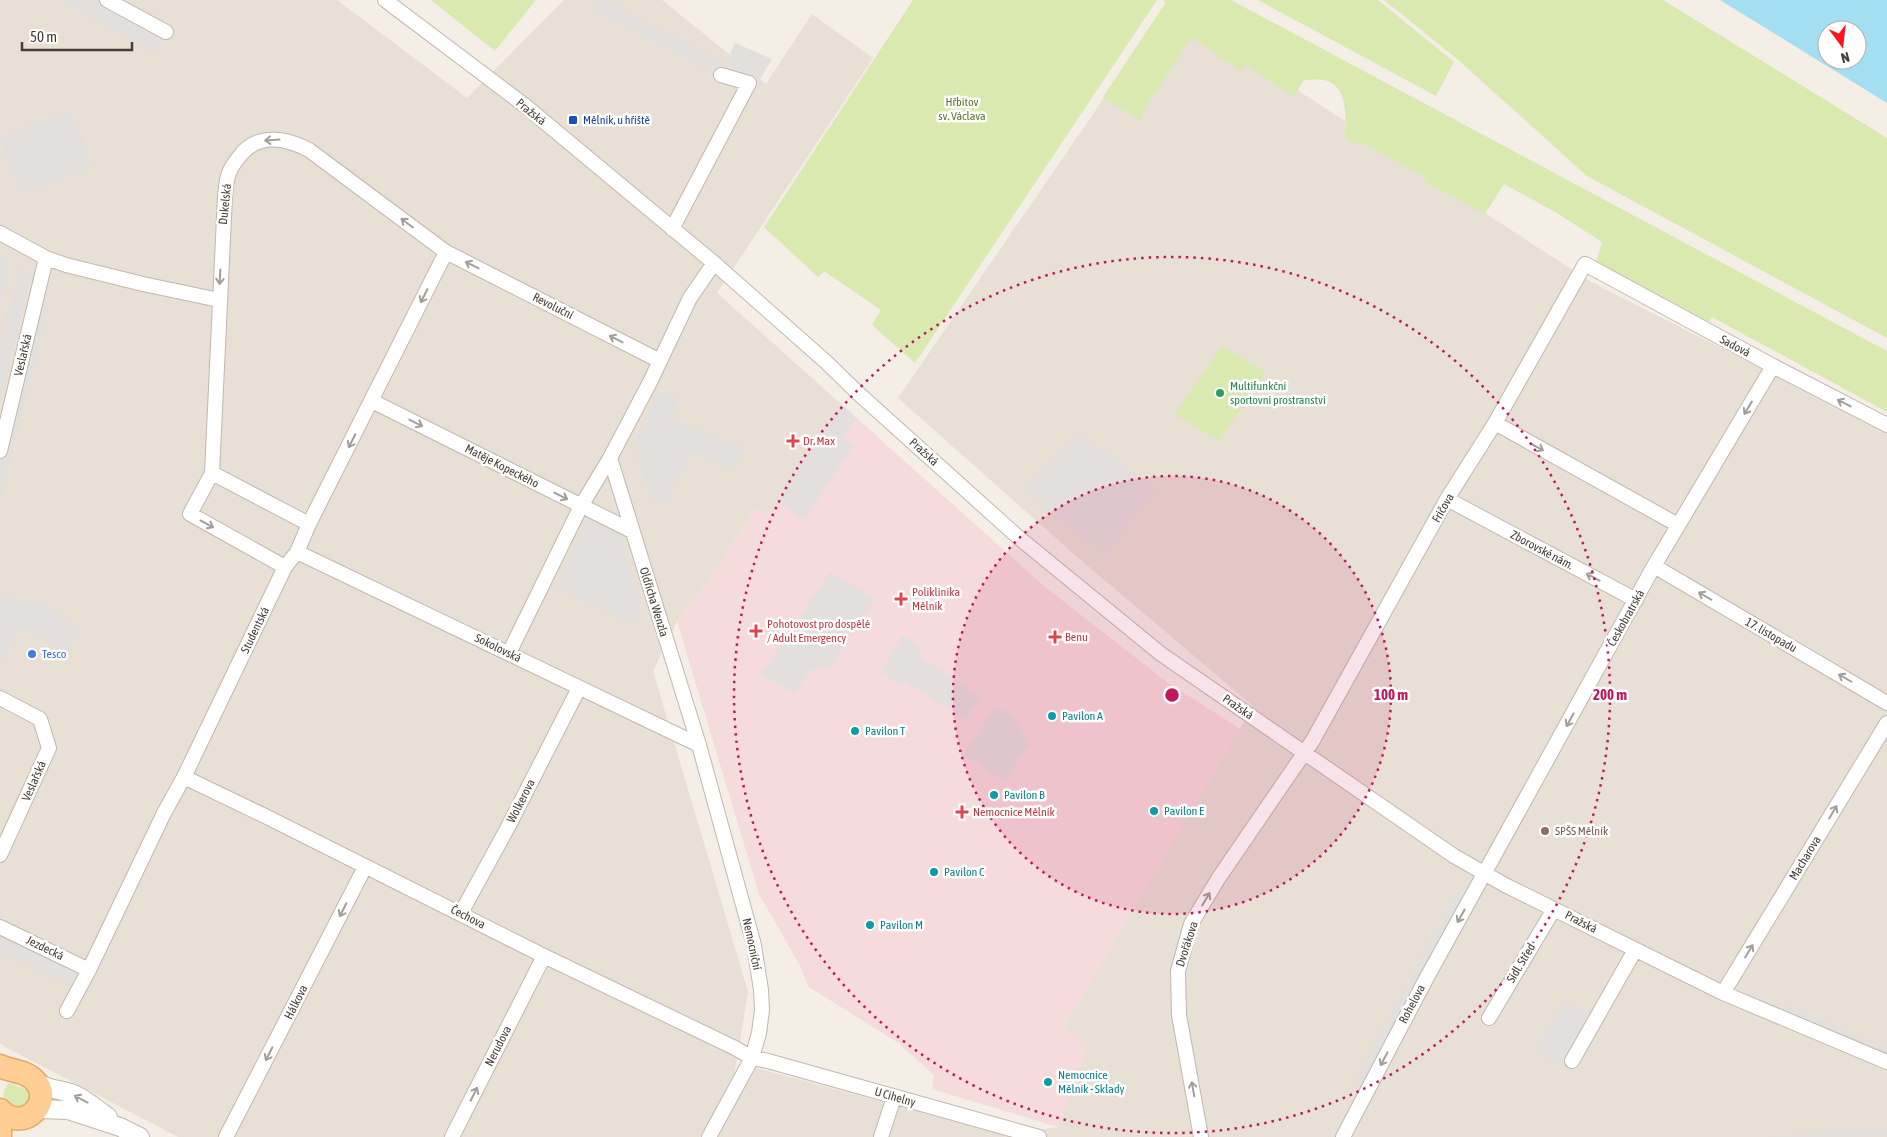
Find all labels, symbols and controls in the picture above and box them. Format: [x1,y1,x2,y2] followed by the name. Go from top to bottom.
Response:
[22,20,132,52] scale bar
[1817,20,1867,70] north arrow
[30,28,57,45] text: 50 m
[1839,49,1851,66] text: N
[938,95,986,123] park label: Hřbitov sv. Václava
[513,96,549,128] street label: Pražská
[583,113,650,127] place label: Mělník, u hřiště
[567,114,579,126] marker: Mělník, u hřiště
[264,135,280,144] one-way arrow
[216,183,234,225] street label: Dukelská
[400,218,414,228] one-way arrow
[464,260,479,270] one-way arrow
[215,269,224,285] one-way arrow
[419,288,429,303] one-way arrow
[530,290,576,322] street label: Revoluční
[1717,332,1753,360] street label: Sadová
[11,333,35,377] street label: Veslařská
[609,334,624,344] one-way arrow
[1230,379,1326,407] place label: Multifunkční sportovní prostranství
[1214,387,1226,399] marker: Multifunkční sportovní prostranství
[1836,398,1851,408] one-way arrow
[1742,401,1752,415] one-way arrow
[408,419,423,428] one-way arrow
[347,433,356,448] one-way arrow
[803,434,835,448] place label: Dr. Max
[787,435,799,447] marker: Dr. Max
[907,435,941,469] street label: Pražská
[463,441,542,491] street label: Matěje Kopeckého
[1530,442,1545,452] one-way arrow
[554,491,569,501] one-way arrow
[1429,491,1457,525] street label: Fričova
[199,520,214,529] one-way arrow
[1508,528,1576,572] street label: Zborovské nám.
[637,565,671,639] street label: Oldřicha Wenzla
[1586,572,1601,582] one-way arrow
[912,585,960,613] place label: Poliklinika Mělník
[1605,587,1647,649] street label: Českobratrská
[1698,591,1712,601] one-way arrow
[894,592,908,606] marker: Poliklinika Mělník
[238,605,272,655] street label: Studentská
[1743,615,1799,655] street label: 17. listopadu
[767,617,870,645] place label: Pohotovost pro dospělé / Adult Emergency
[749,624,763,638] marker: Pohotovost pro dospělé / Adult Emergency
[1065,630,1088,644] place label: Benu
[472,631,524,665] street label: Sokolovská
[1049,631,1061,643] marker: Benu
[42,647,67,661] place label: Tesco
[26,648,38,660] marker: Tesco
[1838,673,1852,683] one-way arrow
[1163,686,1181,704] centre of rings
[1374,686,1408,703] text: 100 m
[1593,686,1627,703] text: 200 m
[1220,691,1256,723] street label: Pražská
[1062,709,1103,723] place label: Pavilon A
[1046,710,1058,722] marker: Pavilon A
[1565,712,1575,727] one-way arrow
[865,724,906,738] place label: Pavilon T
[849,725,861,737] marker: Pavilon T
[19,759,49,803] street label: Veslařská
[504,777,538,825] street label: Wolkerova
[1004,788,1045,802] place label: Pavilon B
[988,789,1000,801] marker: Pavilon B
[1164,804,1204,818] place label: Pavilon E
[955,805,969,819] marker: Nemocnice Mělník
[973,805,1056,819] place label: Nemocnice Mělník
[1148,805,1160,817] marker: Pavilon E
[1828,806,1838,820] one-way arrow
[1555,824,1609,838] place label: SPŠS Mělník
[1539,825,1551,837] marker: SPŠS Mělník
[1786,833,1824,883] street label: Macharova
[944,865,985,879] place label: Pavilon C
[928,866,940,878] marker: Pavilon C
[1202,892,1212,906] one-way arrow
[338,902,347,917] one-way arrow
[448,902,488,932] street label: Čechova
[1455,908,1465,922] one-way arrow
[1563,908,1599,936] street label: Pražská
[740,917,764,972] street label: Nemocniční
[880,918,923,932] place label: Pavilon M
[864,919,876,931] marker: Pavilon M
[1173,919,1201,969] street label: Dvořákova
[24,933,66,963] street label: Jezdecká
[1504,941,1538,985] street label: Sídl. Střed
[1744,945,1754,959] one-way arrow
[281,982,311,1022] street label: Hálkova
[1396,982,1428,1026] street label: Rohelova
[482,1023,514,1069] street label: Nerudova
[264,1047,274,1062] one-way arrow
[1379,1051,1388,1066] one-way arrow
[1058,1068,1125,1096] place label: Nemocnice Mělník - Sklady
[1042,1076,1054,1088] marker: Nemocnice Mělník - Sklady
[1187,1081,1197,1097] one-way arrow
[873,1084,917,1110] street label: U Cihelny
[469,1086,479,1101] one-way arrow
[75,1093,89,1103] one-way arrow

